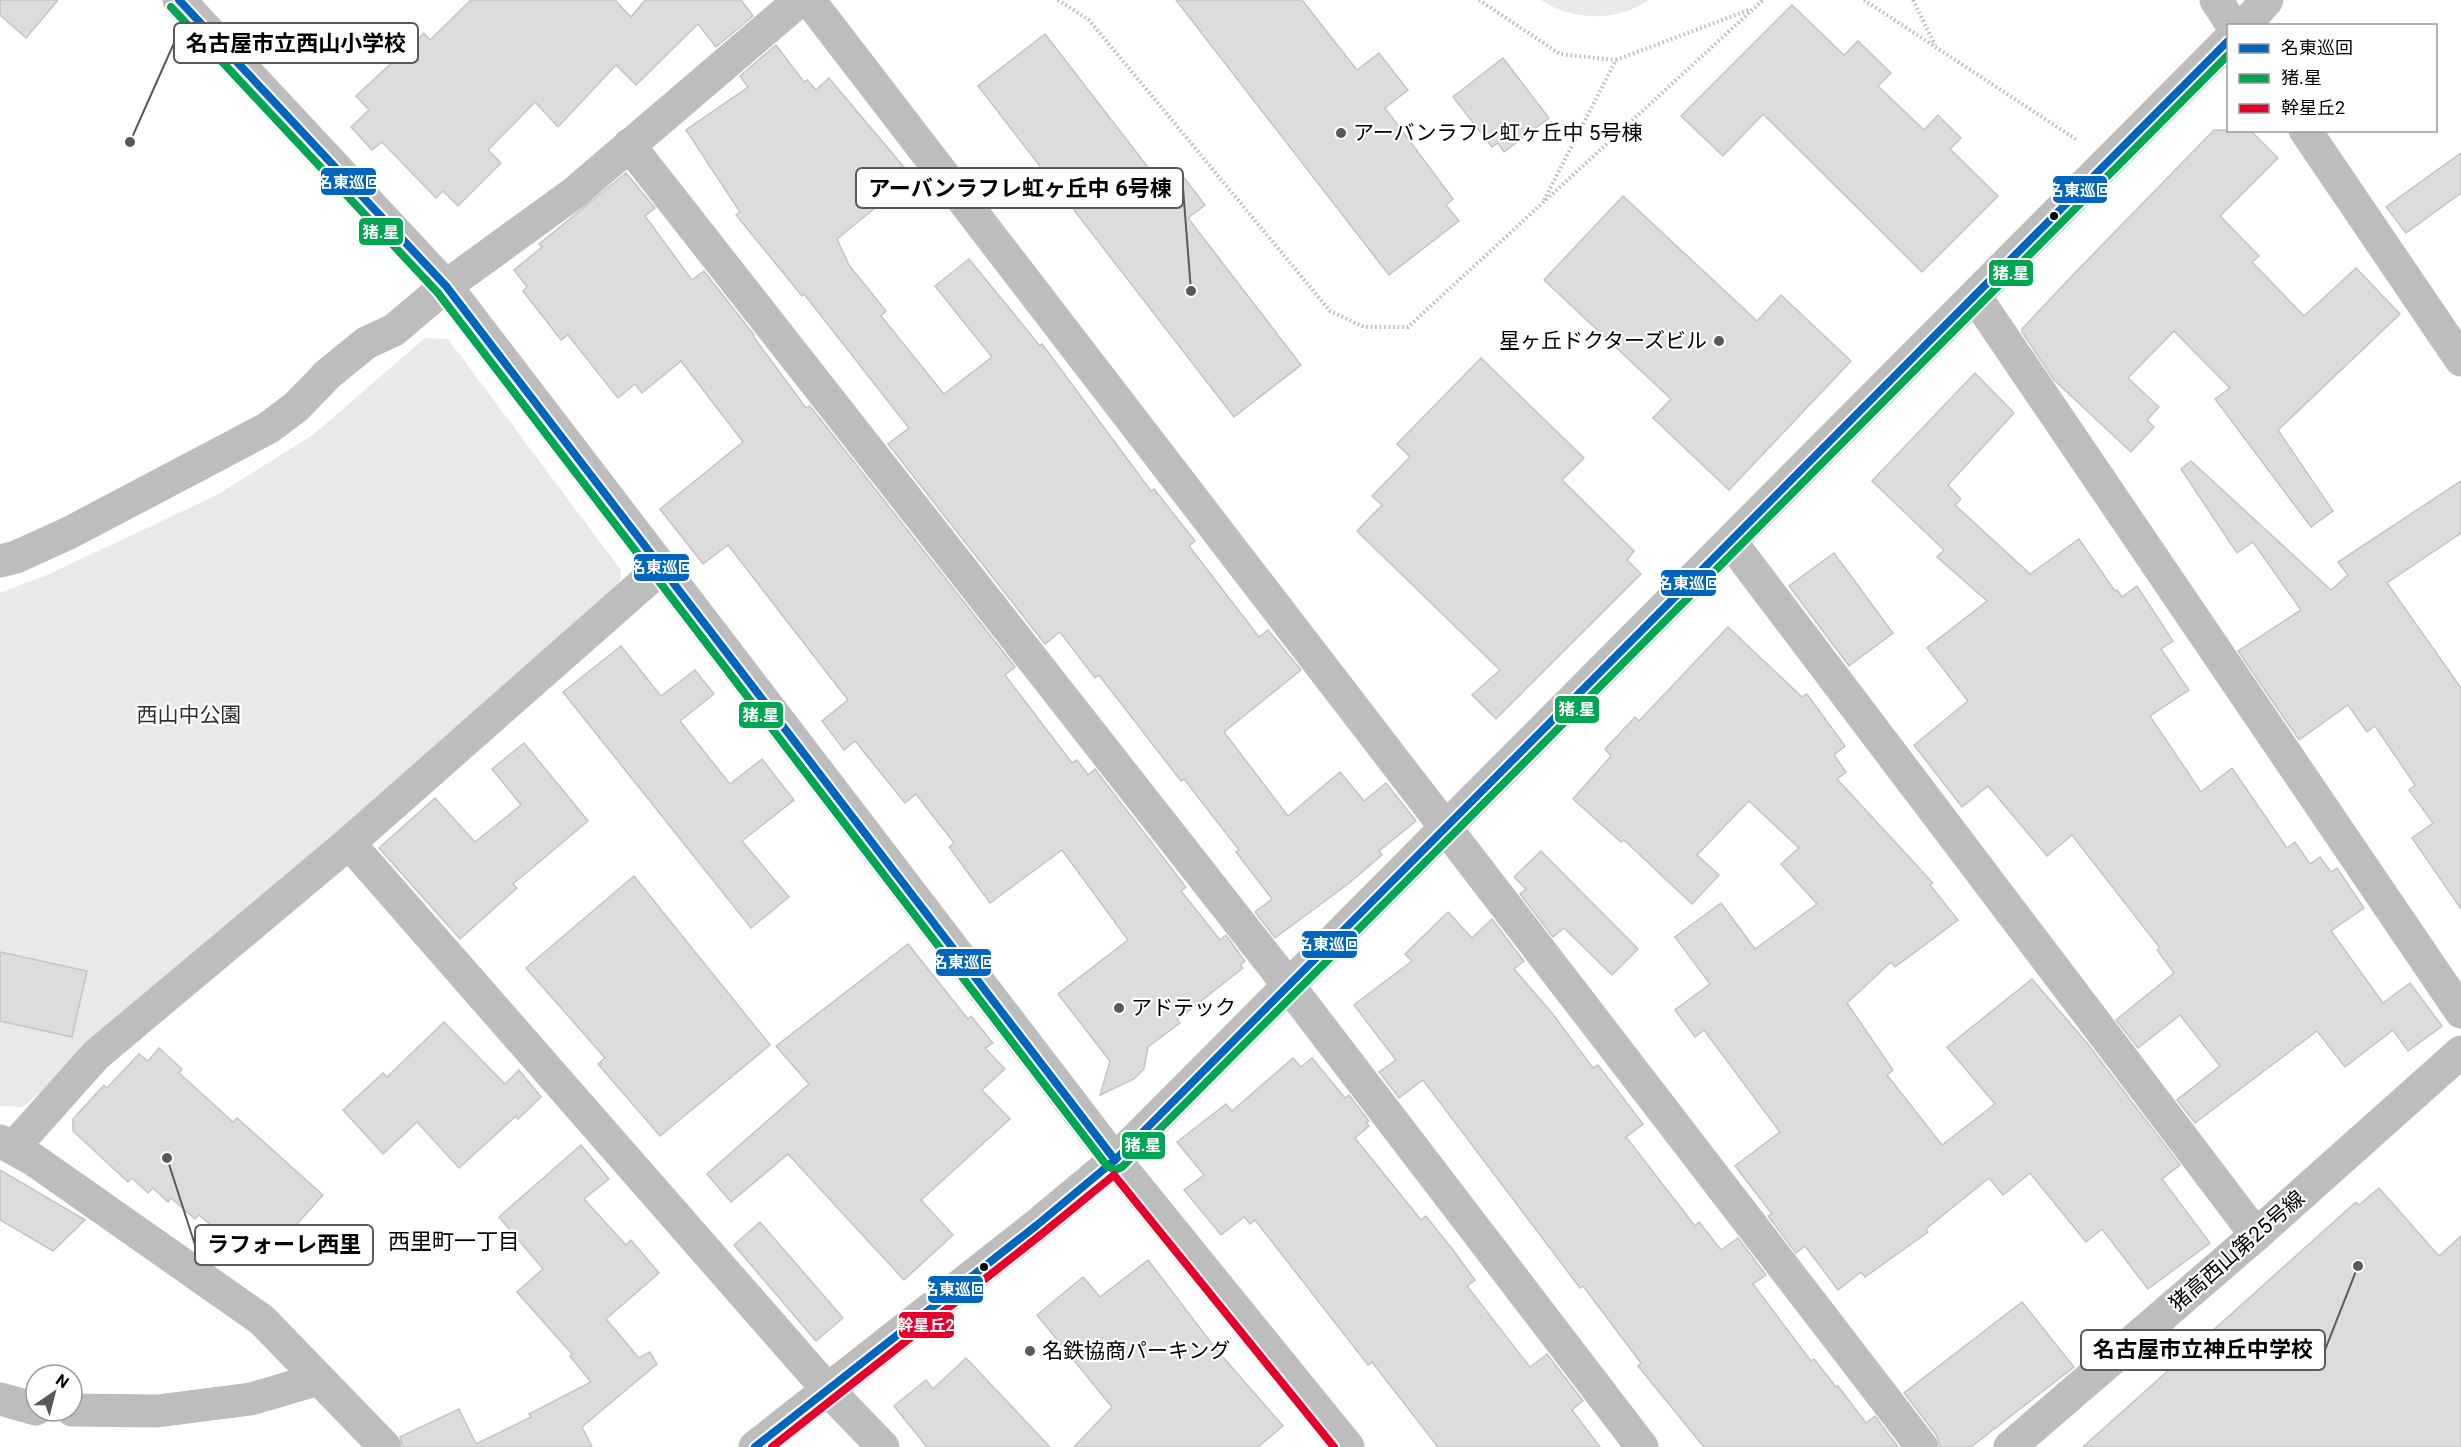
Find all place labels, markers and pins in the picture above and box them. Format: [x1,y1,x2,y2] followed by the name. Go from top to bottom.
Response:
[174,23,418,63] callout: 名古屋市立西山小学校
[1353,121,1643,145] place label: アーバンラフレ虹ヶ丘中 5号棟
[1334,126,1348,140] marker: アーバンラフレ虹ヶ丘中 5号棟
[856,168,1183,208] callout: アーバンラフレ虹ヶ丘中 6号棟
[2048,210,2060,222] unlabelled marker
[1499,329,1707,353] place label: 星ヶ丘ドクターズビル
[1712,334,1726,348] marker: 星ヶ丘ドクターズビル
[1131,996,1236,1020] place label: アドテック
[1112,1001,1126,1015] marker: アドテック
[195,1225,373,1265] callout: ラフォーレ西里
[978,1261,990,1273] unlabelled marker
[2081,1330,2325,1370] callout: 名古屋市立神丘中学校
[1042,1339,1230,1363] place label: 名鉄協商パーキング
[1023,1344,1037,1358] marker: 名鉄協商パーキング

